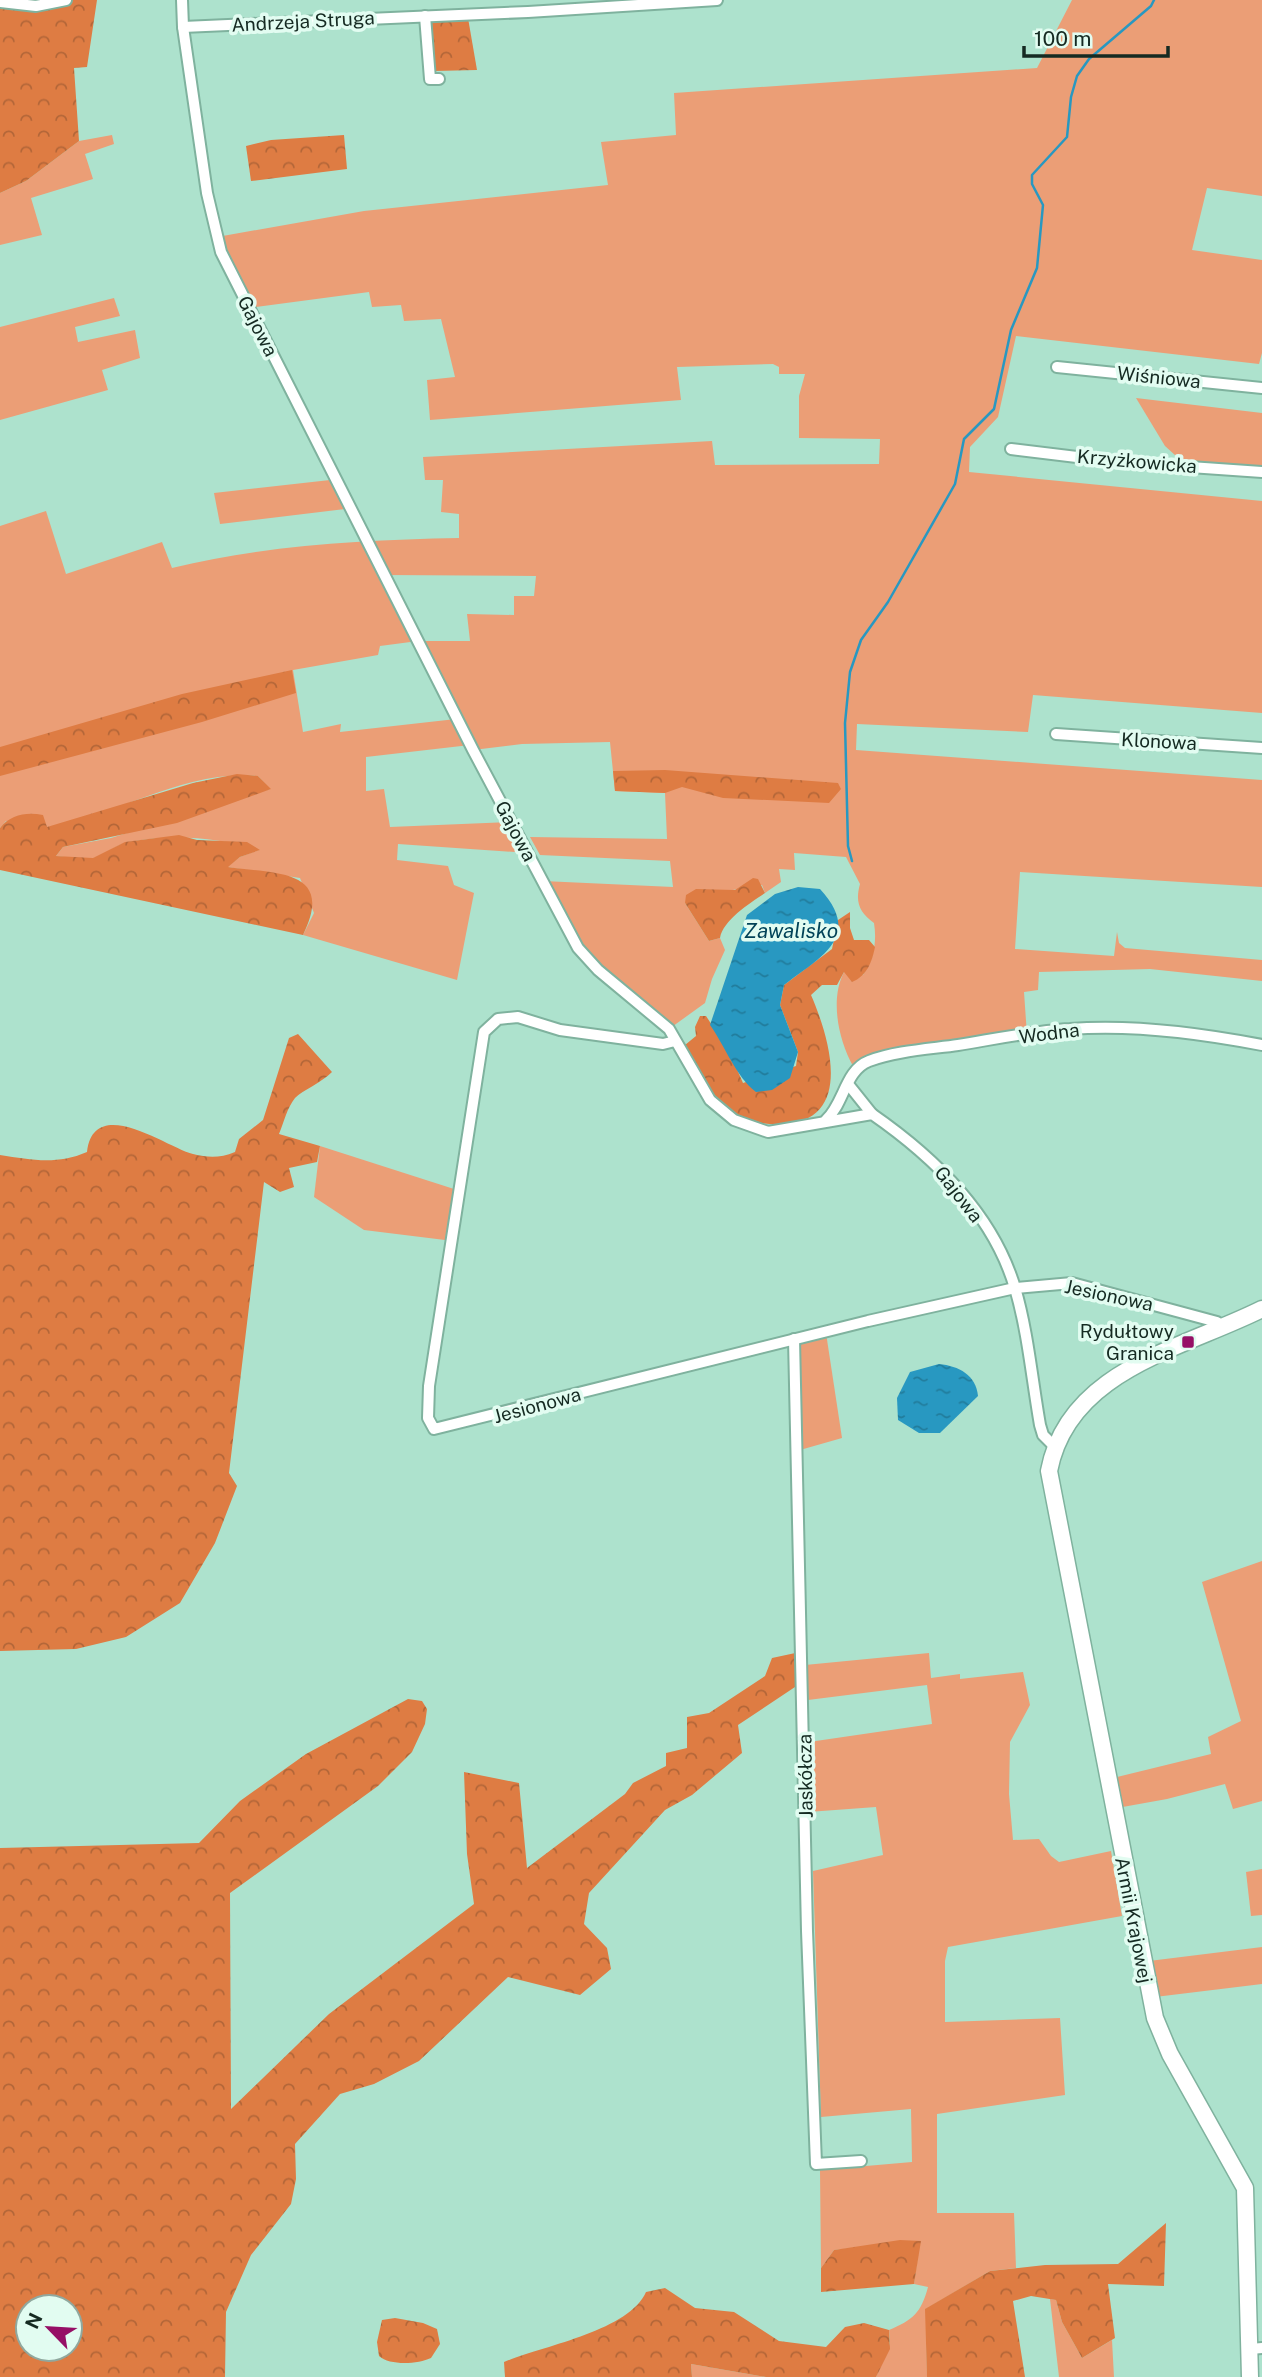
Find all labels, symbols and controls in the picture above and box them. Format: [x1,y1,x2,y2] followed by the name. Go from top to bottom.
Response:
[231,6,375,36] street label: Andrzeja Struga
[1024,14,1168,58] scale bar
[1034,26,1091,51] text: 100 m
[233,292,283,360] street label: Gajowa
[1116,362,1202,392] street label: Wiśniowa
[1076,445,1198,477] street label: Krzyżkowicka
[1121,728,1197,754] street label: Klonowa
[491,797,541,865] street label: Gajowa
[744,918,838,943] water label: Zawalisko
[1017,1018,1081,1048] street label: Wodna
[930,1162,988,1226] street label: Gajowa
[1063,1275,1155,1315] street label: Jesionowa
[1080,1320,1174,1364] place label: Rydułtowy Granica
[1180,1334,1196,1350] marker: Rydułtowy Granica
[491,1383,583,1427] street label: Jesionowa
[793,1734,817,1818] street label: Jaskółcza
[1111,1855,1157,1985] street label: Armii Krajowej
[14,2293,84,2363] north arrow
[20,2309,47,2332] text: N

